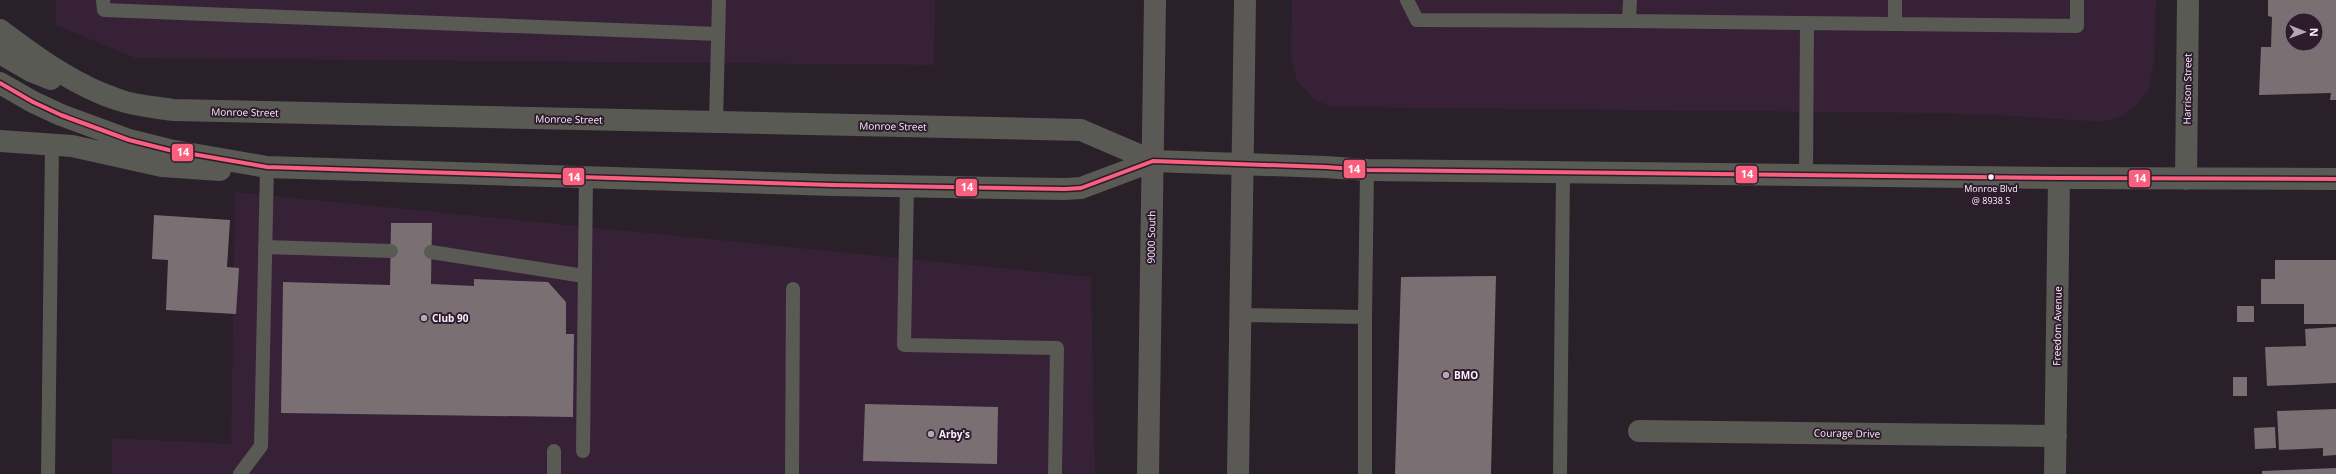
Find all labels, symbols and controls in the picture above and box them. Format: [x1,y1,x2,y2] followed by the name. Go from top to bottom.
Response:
[2284,12,2324,52] north arrow
[2307,28,2322,37] text: N
[2179,53,2195,125] street label: Harrison Street
[211,104,279,120] street label: Monroe Street
[535,111,603,127] street label: Monroe Street
[859,118,927,134] street label: Monroe Street
[171,143,194,162] line badge: 14
[177,144,190,159] text: 14
[1343,159,1366,179] line badge: 14
[1348,161,1361,176] text: 14
[1735,165,1758,184] line badge: 14
[1741,166,1754,181] text: 14
[562,167,585,186] line badge: 14
[568,169,581,184] text: 14
[2128,169,2151,188] line badge: 14
[2134,170,2147,185] text: 14
[1986,172,1996,182] marker: Monroe Blvd @ 8938 S
[955,178,978,197] line badge: 14
[961,179,974,194] text: 14
[1964,182,2018,207] place label: Monroe Blvd @ 8938 S
[1144,210,1158,264] street label: 9000 South
[2049,286,2065,366] street label: Freedom Avenue
[432,311,469,325] place label: Club 90
[419,313,429,323] marker: Club 90
[1454,368,1478,382] place label: BMO
[1441,370,1451,380] marker: BMO
[1814,425,1881,441] street label: Courage Drive
[939,427,970,441] place label: Arby's
[926,429,936,439] marker: Arby's

